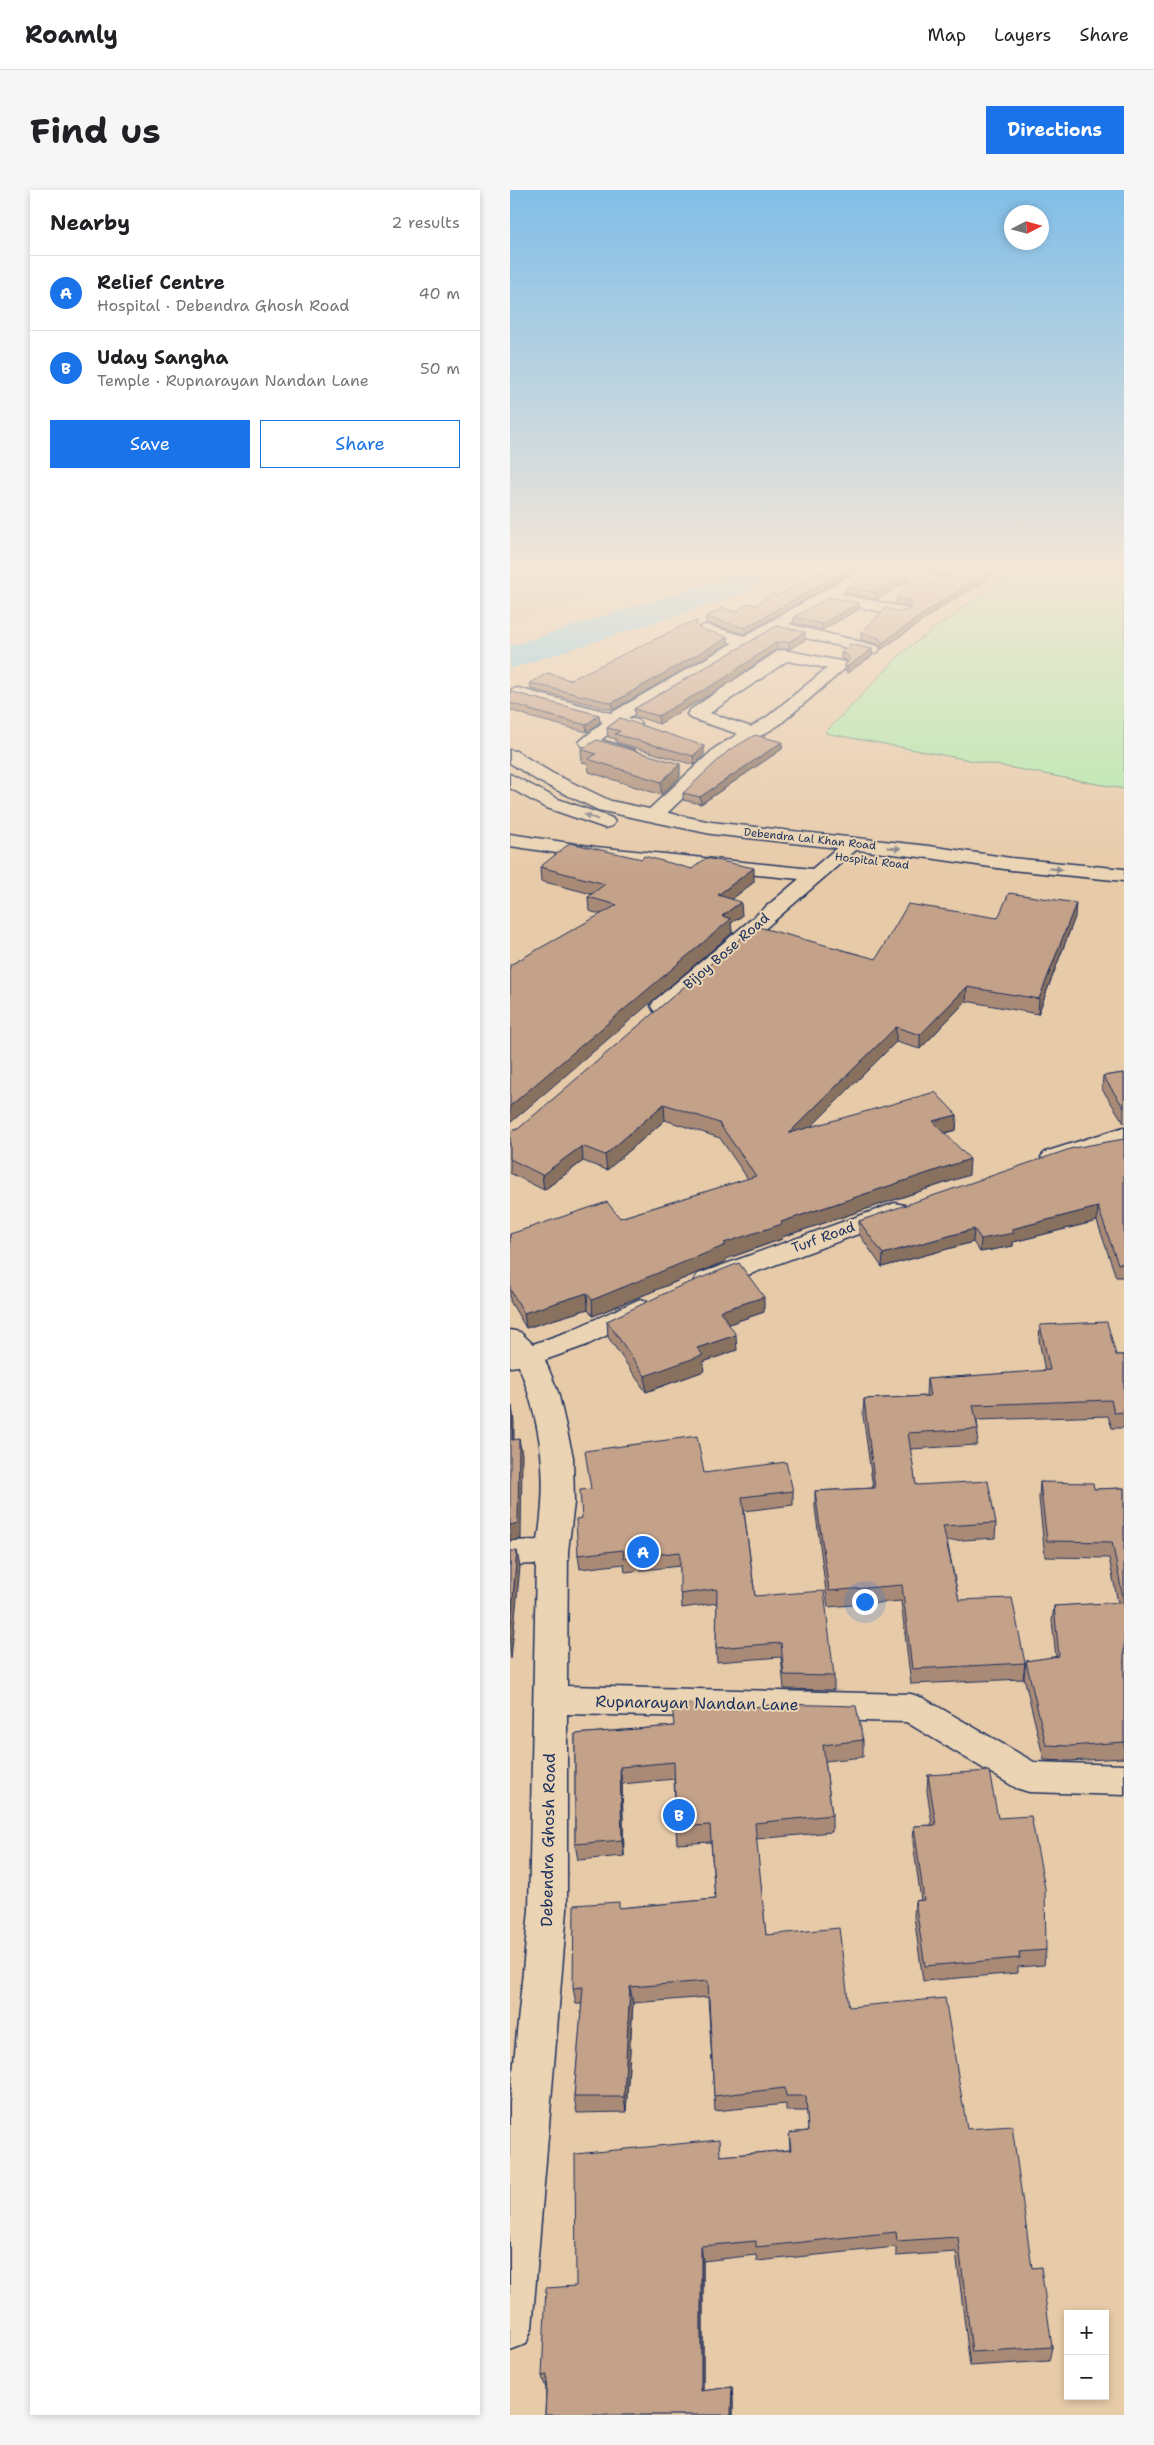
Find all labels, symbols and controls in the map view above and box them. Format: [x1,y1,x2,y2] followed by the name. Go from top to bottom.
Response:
[25,19,118,51] text: Roamly
[928,23,966,47] text: Map
[994,23,1051,47] text: Layers
[1079,23,1129,47] text: Share
[986,106,1124,154] button: Directions
[30,107,161,154] text: Find us
[1004,205,1049,250] north arrow
[50,209,130,237] text: Nearby
[391,212,460,233] text: 2 results
[97,270,225,295] text: Relief Centre
[60,283,72,304] text: A
[418,283,460,304] text: 40 m
[97,295,349,316] text: Hospital · Debendra Ghosh Road
[97,345,228,370] text: Uday Sangha
[61,358,71,379] text: B
[420,358,460,379] text: 50 m
[97,370,369,391] text: Temple · Rupnarayan Nandan Lane
[50,420,250,468] button: Save
[260,420,460,468] button: Share
[583,813,598,821] one-way arrow
[743,825,877,853] street label: Debendra Lal Khan Road
[886,844,902,852] one-way arrow
[834,849,910,873] street label: Hospital Road
[1047,865,1063,873] one-way arrow
[679,909,773,993] street label: Bijoy Bose Road
[789,1217,857,1257] street label: Turf Road
[627,1533,659,1571] pin: A
[852,1589,878,1615] your location
[595,1691,799,1715] street label: Rupnarayan Nandan Lane
[536,1753,560,1927] street label: Debendra Ghosh Road
[663,1796,695,1834] pin: B
[1064,2310,1109,2400] map controls
[1064,2310,1109,2355] button: +
[1064,2355,1109,2400] button: −

